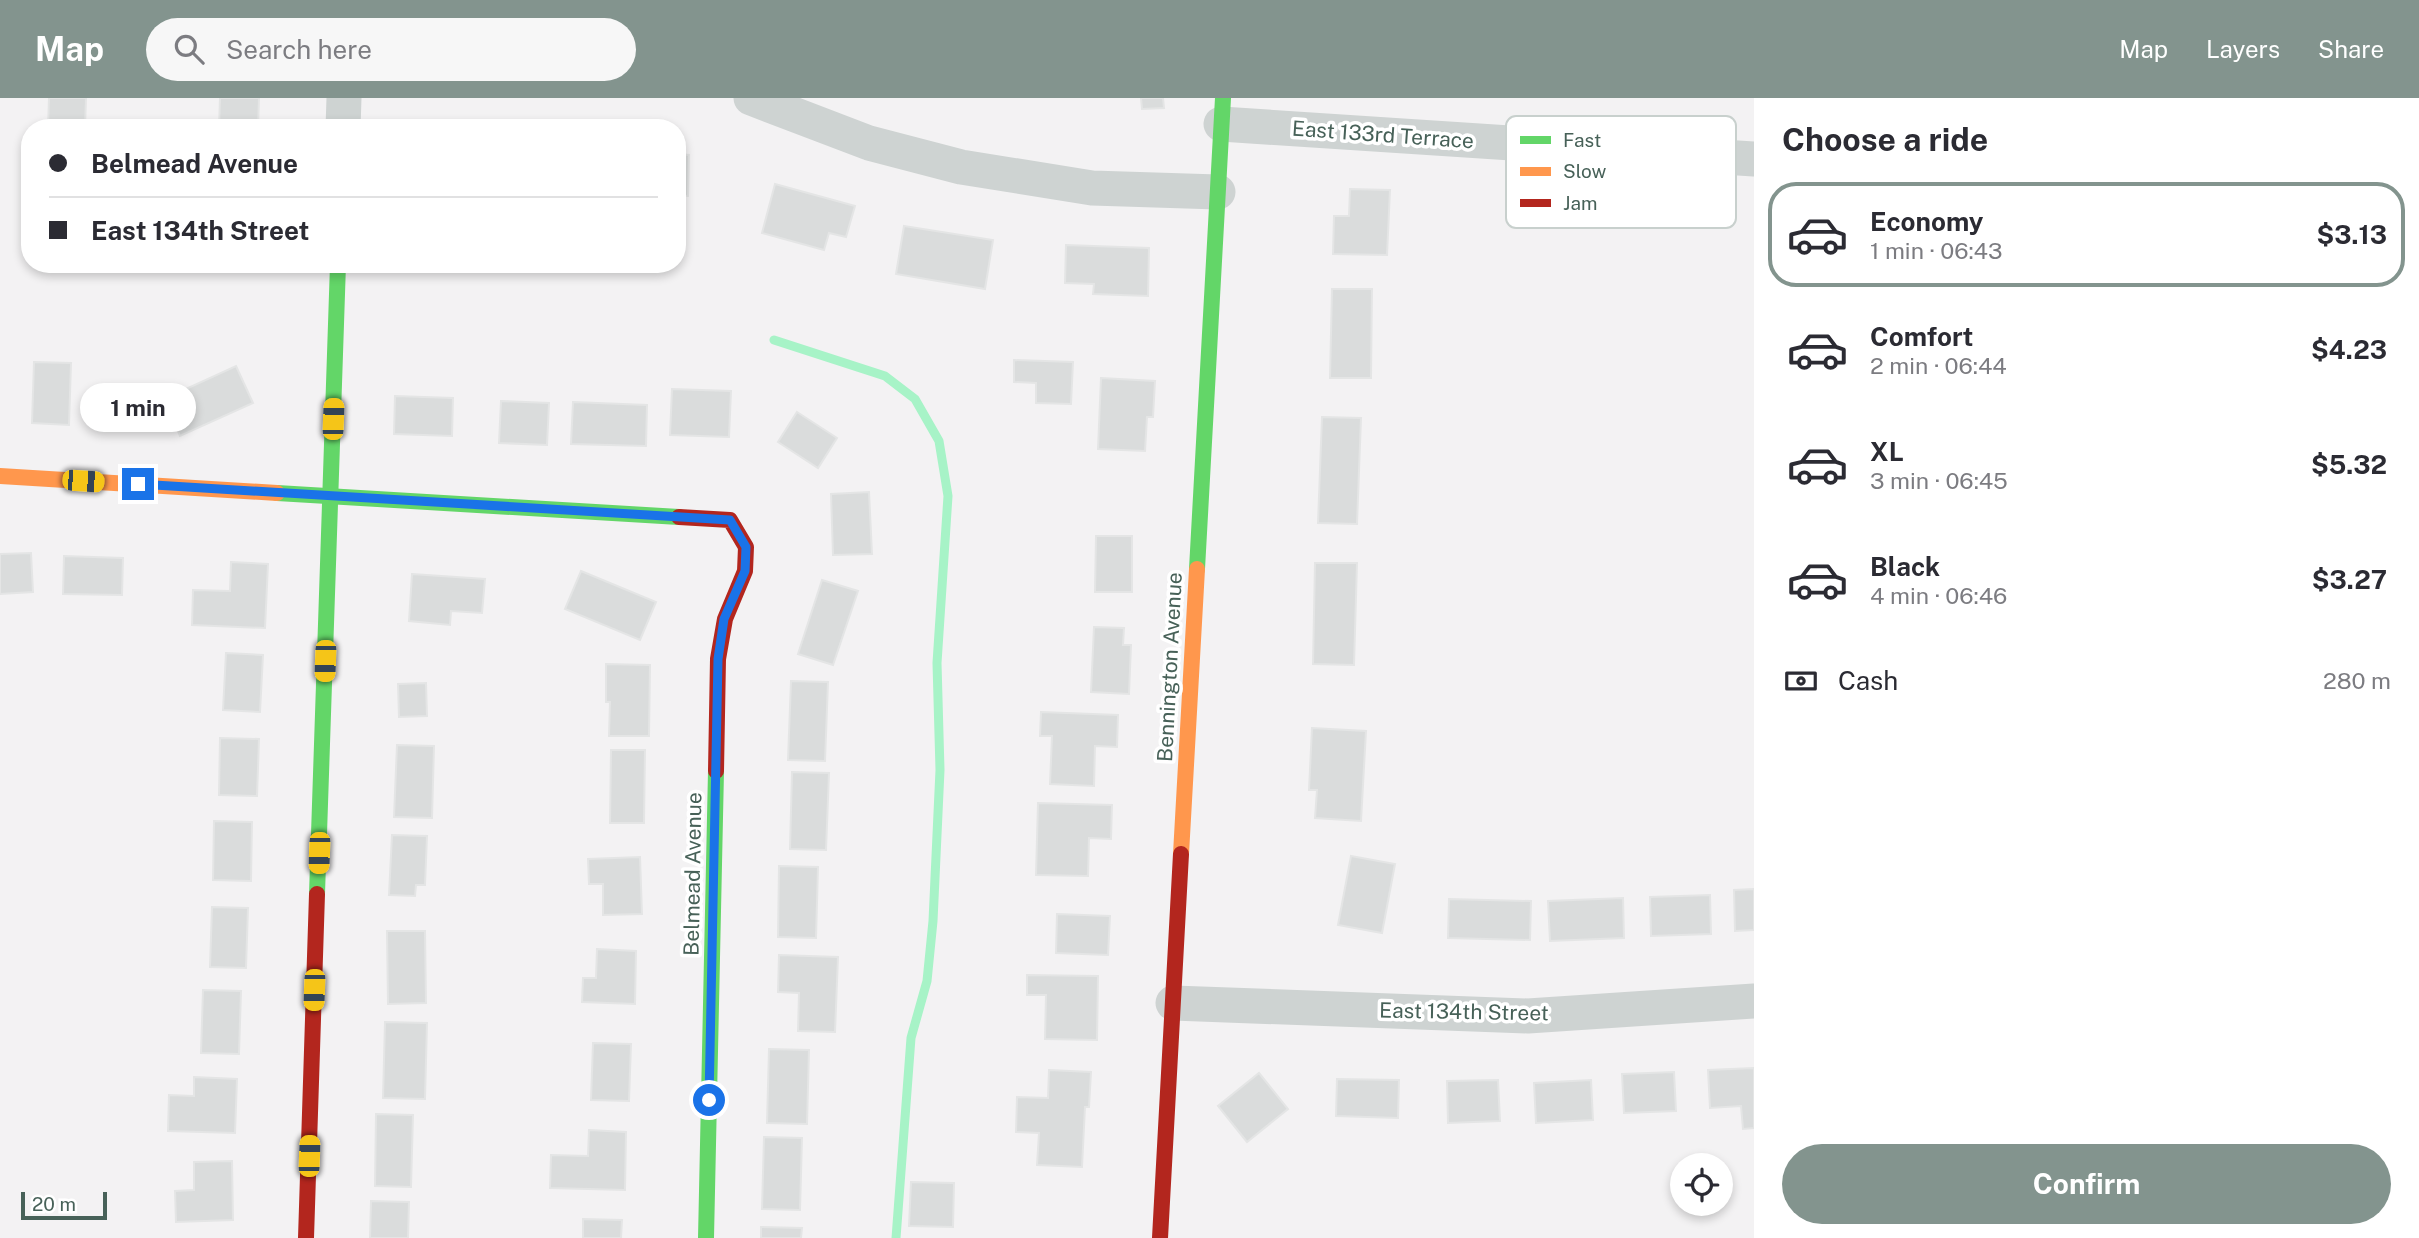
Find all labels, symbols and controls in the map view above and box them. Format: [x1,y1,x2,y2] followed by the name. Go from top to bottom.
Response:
[146,18,636,81] search box
[35,30,104,68] text: Map
[170,30,208,68] icon: search
[226,34,372,65] text: Search here
[2119,35,2168,63] text: Map
[2206,35,2280,63] text: Layers
[2318,35,2384,63] text: Share
[1291,116,1475,153] street label: East 133rd Terrace
[1506,116,1736,228] legend
[1782,121,1988,158] text: Choose a ride
[1563,129,1601,151] text: Fast
[91,148,298,179] text: Belmead Avenue
[1563,160,1607,182] text: Slow
[1563,192,1597,214] text: Jam
[1786,203,1849,266] icon: car
[1870,206,1983,237] text: Economy
[91,215,309,246] text: East 134th Street
[2317,219,2387,250] text: $3.13
[1870,237,2003,264] text: 1 min · 06:43
[1786,318,1849,381] icon: car
[1870,321,1973,352] text: Comfort
[2311,334,2387,365] text: $4.23
[1870,352,2007,379] text: 2 min · 06:44
[80,382,196,432] callout: 1 min
[110,394,166,421] text: 1 min
[322,398,345,440] car
[1786,433,1849,496] icon: car
[1870,436,1904,467] text: XL
[2311,449,2387,480] text: $5.32
[1870,467,2008,494] text: 3 min · 06:45
[122,468,154,500] route end
[62,469,105,493] car
[1786,548,1849,611] icon: car
[1870,551,1940,582] text: Black
[2312,564,2387,595] text: $3.27
[1152,571,1187,762] street label: Bennington Avenue
[1870,582,2007,609] text: 4 min · 06:46
[314,640,337,682] car
[1782,662,1820,700] icon: cash
[1838,665,1898,696] text: Cash
[2323,667,2391,694] text: 280 m
[679,792,706,956] street label: Belmead Avenue
[308,832,331,874] car
[303,969,326,1011] car
[1379,998,1549,1025] street label: East 134th Street
[693,1084,725,1116] route start
[298,1135,321,1177] car
[1782,1144,2391,1224] button: Confirm
[1670,1153,1733,1216] map controls
[1670,1153,1733,1216] button: locate
[21,1189,107,1221] scale bar
[32,1193,76,1215] text: 20 m

